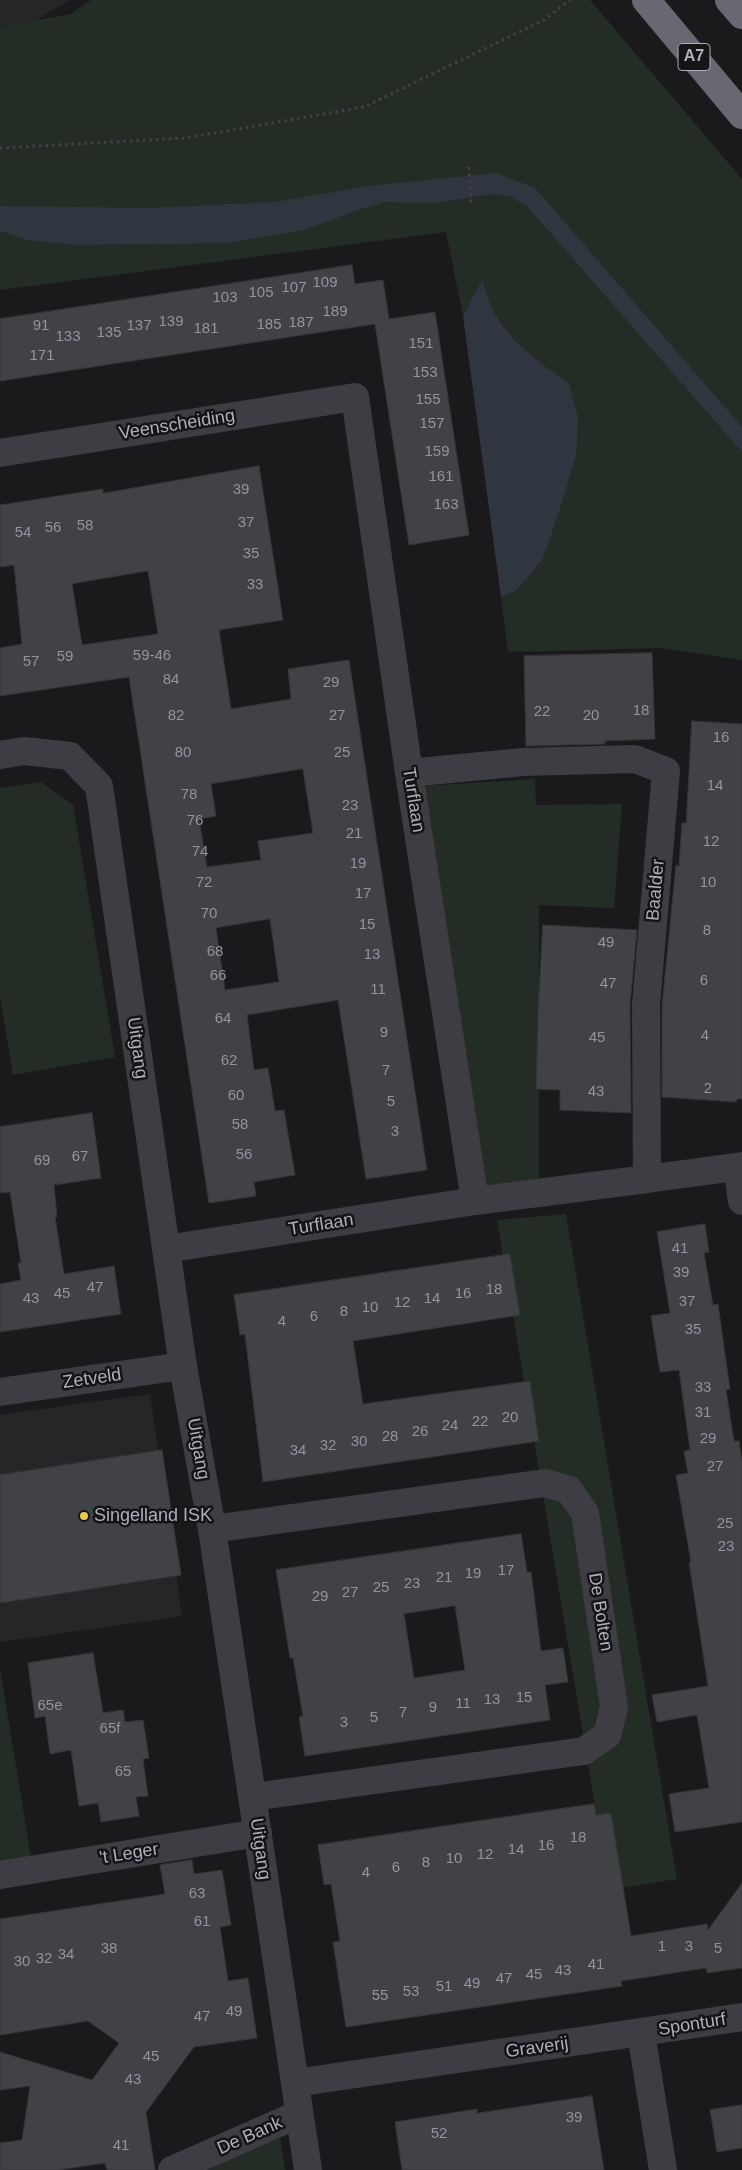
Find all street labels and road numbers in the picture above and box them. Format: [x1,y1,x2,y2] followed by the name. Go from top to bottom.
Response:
[678,44,710,70] road number: A7
[117,405,237,445] street label: Veenscheiding
[397,766,429,834] street label: Turflaan
[643,858,669,922] street label: Baalder
[122,1016,152,1080] street label: Uitgang
[287,1209,355,1241] street label: Turflaan
[61,1364,123,1394] street label: Zetveld
[182,1417,214,1481] street label: Uitgang
[583,1571,617,1653] street label: De Bolten
[245,1817,275,1881] street label: Uitgang
[98,1839,160,1869] street label: 't Leger
[657,2009,727,2041] street label: Sponturf
[504,2033,570,2063] street label: Graverij
[214,2112,286,2160] street label: De Bank

